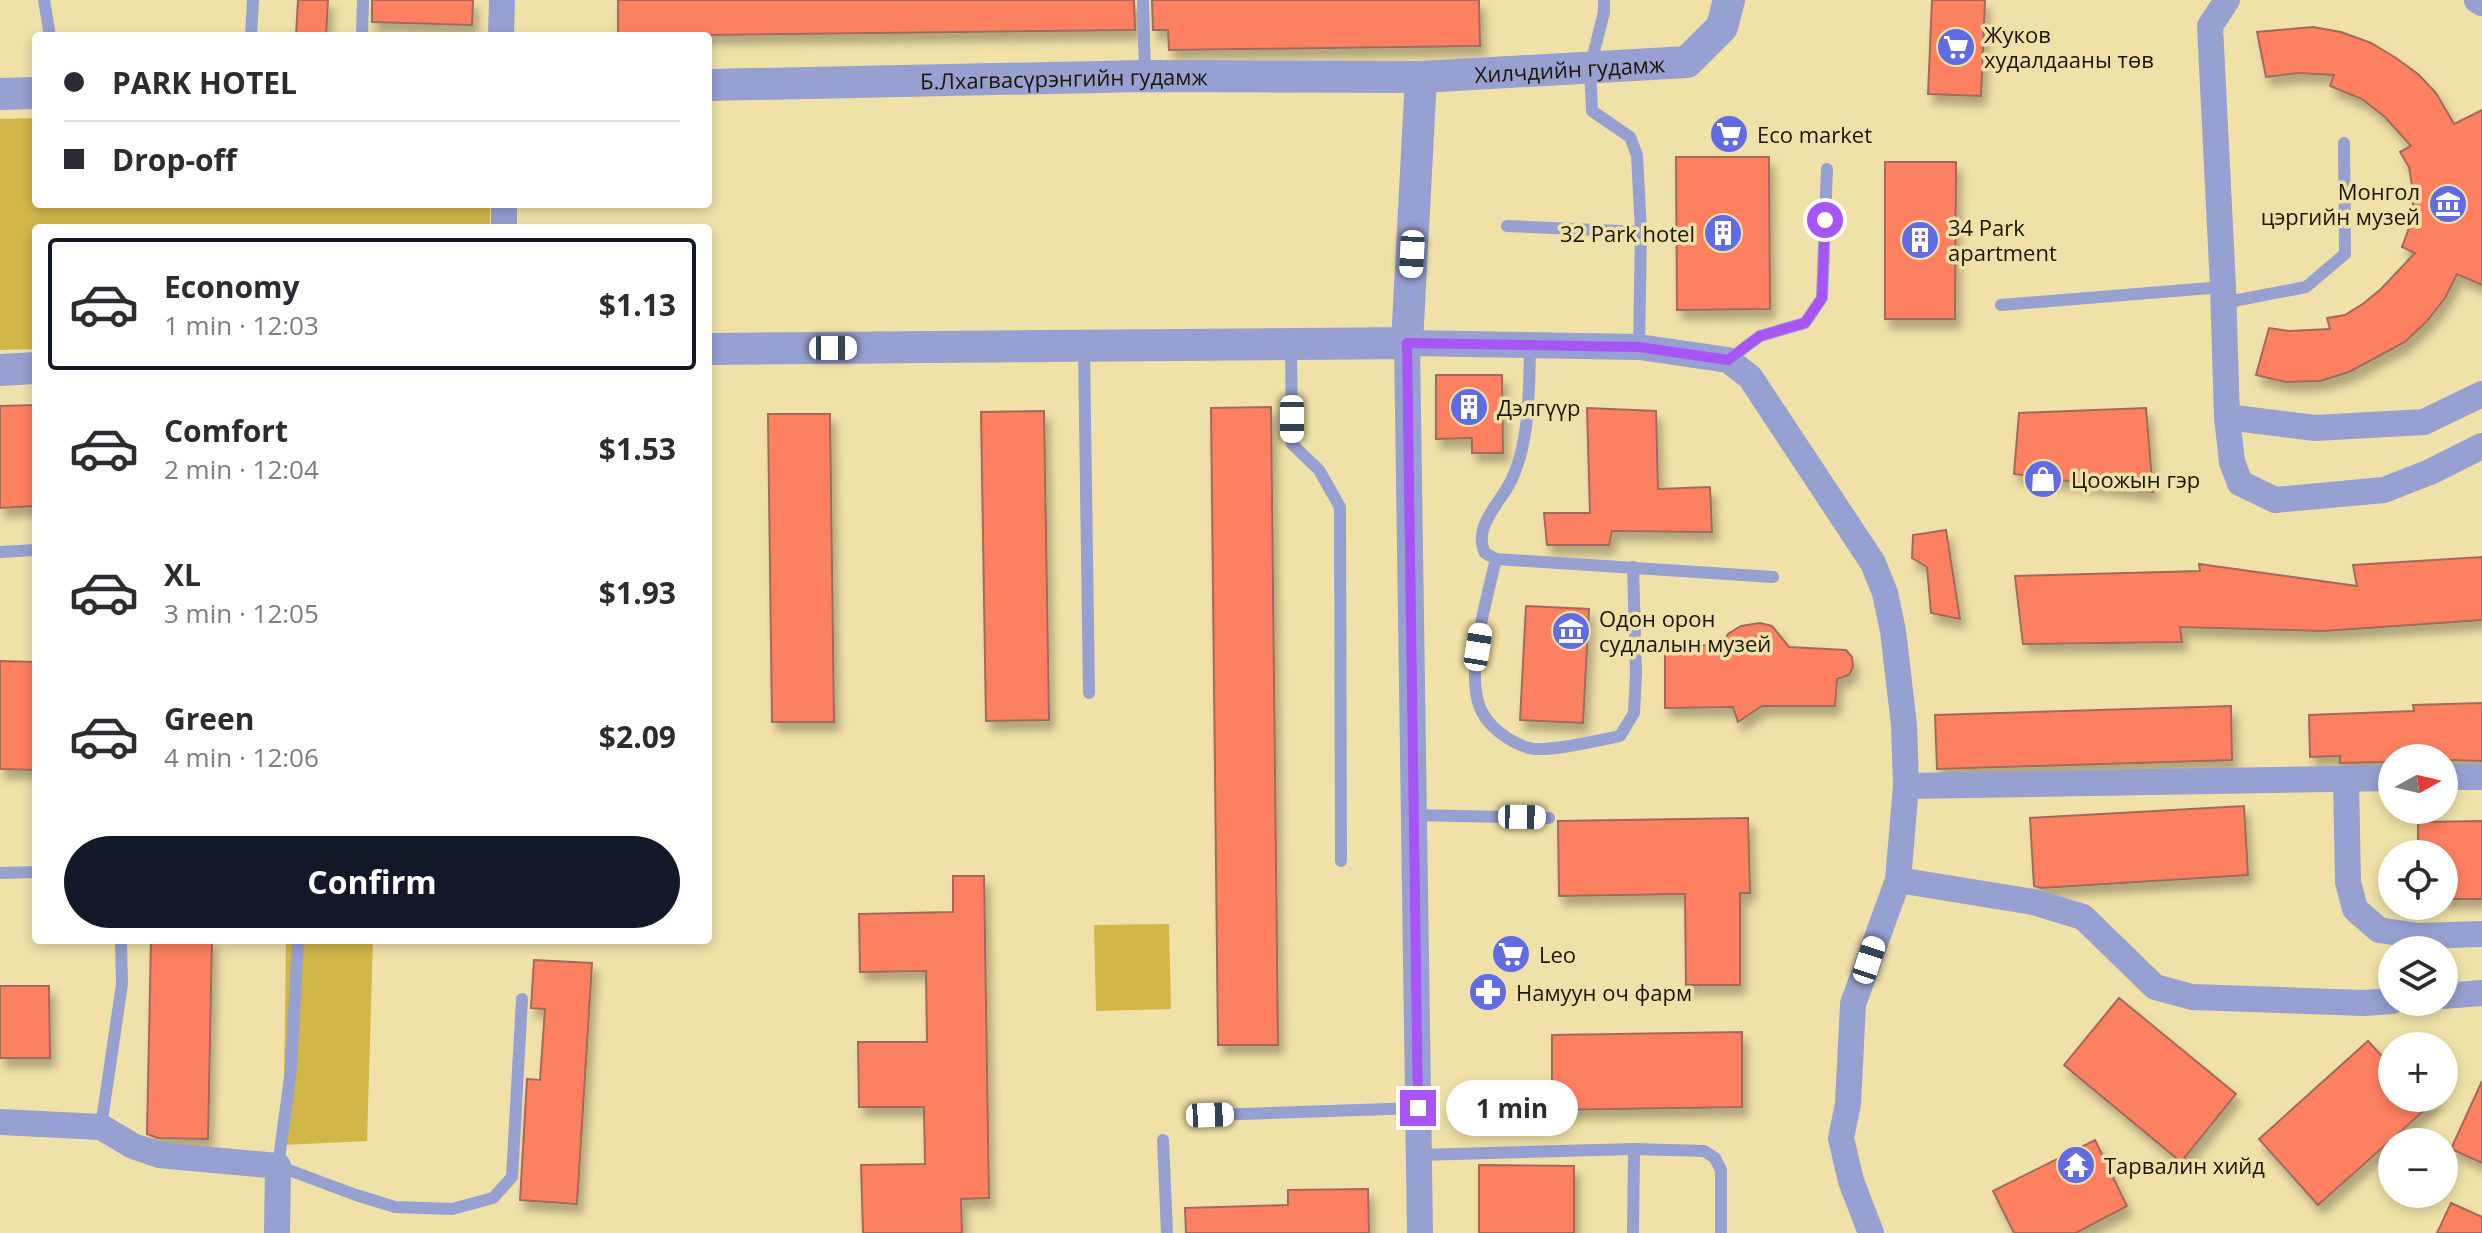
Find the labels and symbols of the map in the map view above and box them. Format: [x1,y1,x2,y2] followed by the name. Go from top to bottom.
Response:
[1984,19,2154,74] place label: Жуков худалдааны төв
[1935,26,1977,68] supermarket icon: Жуков худалдааны төв
[1474,48,1667,89] street label: Хилчдийн гудамж
[920,61,1209,96] street label: Б.Лхагвасүрэнгийн гудамж
[1708,113,1750,155] supermarket icon: Eco market
[1757,119,1872,149] place label: Eco market
[2261,176,2420,231] place label: Монгол цэргийн музей
[2427,183,2469,225] museum icon: Монгол цэргийн музей
[1807,202,1843,238] route start
[1702,212,1744,254] building icon: 32 Park hotel
[1948,212,2057,267] place label: 34 Park apartment
[1560,218,1695,248] place label: 32 Park hotel
[1899,219,1941,261] building icon: 34 Park apartment
[1399,229,1425,279] car
[809,336,857,360] car
[1448,386,1490,428] building icon: Дэлгүүр
[1497,392,1580,422] place label: Дэлгүүр
[1280,395,1304,443] car
[2022,458,2064,500] shop icon: Цоожын гэр
[2071,464,2200,494] place label: Цоожын гэр
[1599,603,1771,658] place label: Одон орон судлалын музей
[1550,610,1592,652] museum icon: Одон орон судлалын музей
[1462,621,1494,673] car
[2378,744,2458,824] north arrow
[1498,805,1546,829] car
[1490,933,1532,975] supermarket icon: Leo
[1850,933,1888,987] car
[1539,939,1576,969] place label: Leo
[1467,971,1509,1013] pharmacy icon: Намуун оч фарм
[1516,977,1692,1007] place label: Намуун оч фарм
[1446,1080,1578,1136] callout: 1 min
[1400,1090,1436,1126] route end
[1186,1102,1234,1128] car
[2055,1144,2097,1186] temple icon: Тарвалин хийд
[2104,1150,2265,1180] place label: Тарвалин хийд

